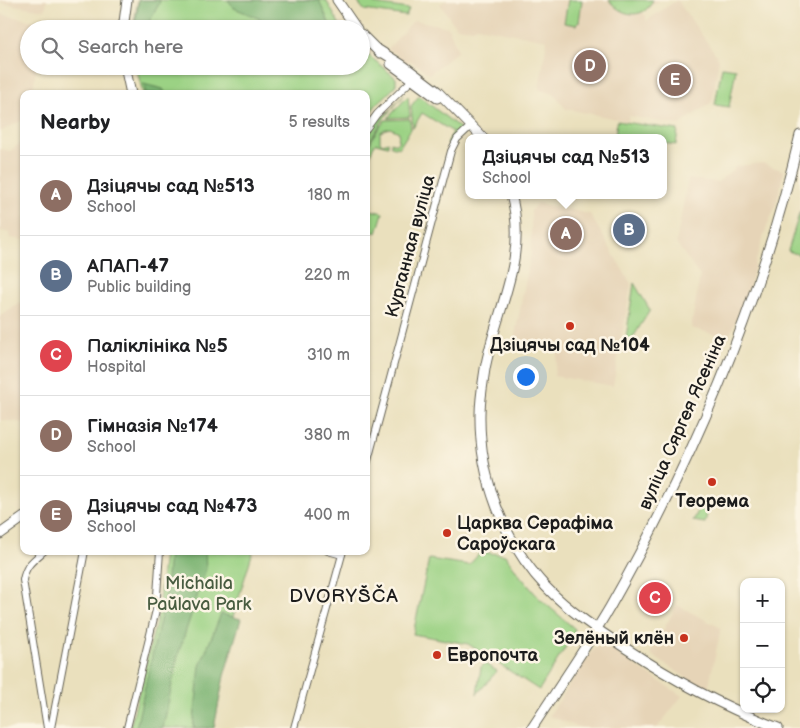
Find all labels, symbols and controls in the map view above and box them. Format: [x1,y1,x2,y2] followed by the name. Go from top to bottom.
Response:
[20,20,370,75] search box
[38,34,66,62] icon: search
[78,36,183,59] text: Search here
[574,47,606,85] pin: D
[659,61,691,99] pin: E
[40,110,110,135] text: Nearby
[288,113,350,132] text: 5 results
[465,134,667,199] popup
[482,146,650,169] text: Дзіцячы сад №513
[482,169,531,188] text: School
[381,172,440,320] street label: Курганная вуліца
[87,175,255,198] text: Дзіцячы сад №513
[51,186,61,205] text: A
[308,186,350,205] text: 180 m
[87,198,136,217] text: School
[613,211,645,249] pin: B
[550,215,582,253] pin: A
[87,255,169,278] text: АПАП-47
[50,266,62,285] text: B
[304,266,350,285] text: 220 m
[87,278,191,297] text: Public building
[564,320,576,332] marker: Дзіцячы сад №104
[634,331,731,513] street label: вуліца Сяргея Ясеніна
[87,335,228,358] text: Паліклініка №5
[490,335,650,356] place label: Дзіцячы сад №104
[50,346,62,365] text: C
[307,346,350,365] text: 310 m
[87,358,146,377] text: Hospital
[513,364,539,390] your location
[87,415,218,438] text: Гімназія №174
[50,426,62,445] text: D
[304,426,350,445] text: 380 m
[87,438,136,457] text: School
[706,476,718,488] marker: Теорема
[675,491,749,512] place label: Теорема
[87,495,257,518] text: Дзіцячы сад №473
[51,506,61,525] text: E
[304,506,350,525] text: 400 m
[457,513,614,555] place label: Царква Серафіма Сароўскага
[87,518,136,537] text: School
[441,527,453,539] marker: Царква Серафіма Сароўскага
[147,573,252,615] park label: Michaila Paŭlava Park
[740,578,785,713] map controls
[740,578,785,623] button: +
[639,579,671,617] pin: C
[289,584,399,608] district label: DVORYŠČA
[740,623,785,668] button: −
[554,628,674,649] place label: Зелёный клён
[678,632,690,644] marker: Зелёный клён
[447,645,539,666] place label: Европочта
[431,649,443,661] marker: Европочта
[740,668,785,713] button: locate

